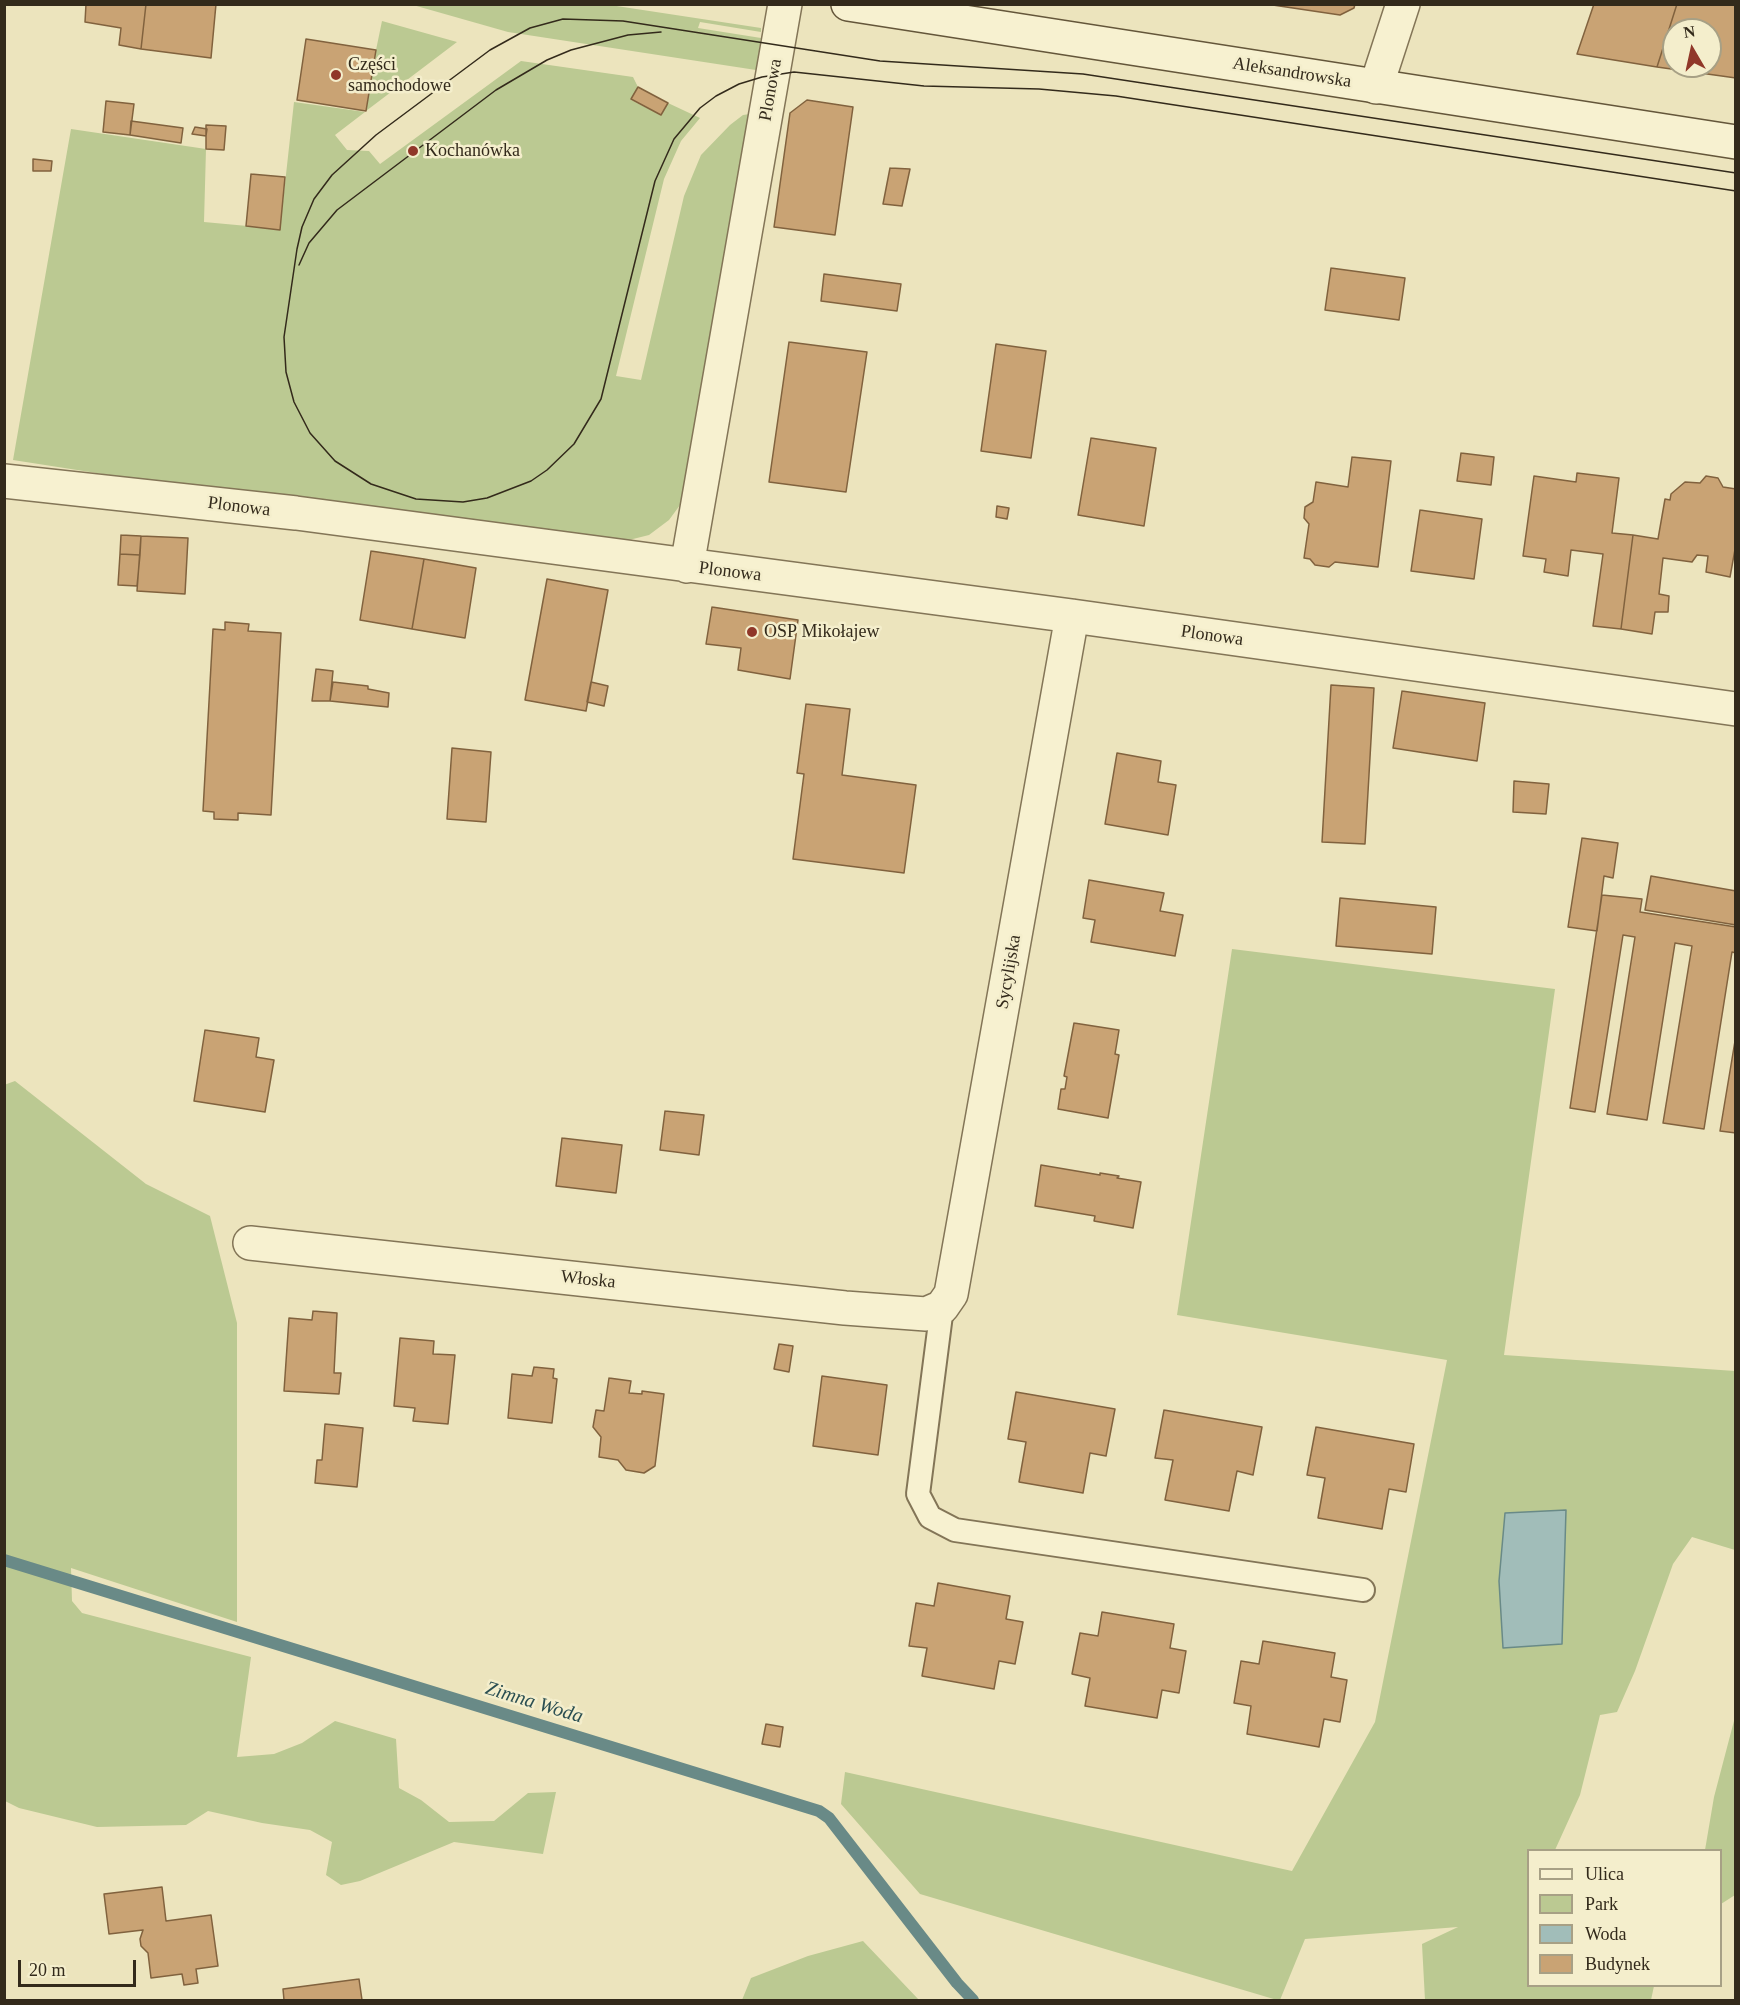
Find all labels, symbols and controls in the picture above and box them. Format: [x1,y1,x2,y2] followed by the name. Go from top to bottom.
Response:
[1662,18,1722,78] north arrow
[1682,22,1696,41] text: N
[1231,53,1353,93] street label: Aleksandrowska
[348,54,451,97] place label: Części samochodowe
[755,57,787,123] street label: Plonowa
[329,68,343,82] marker: Części samochodowe
[425,140,520,162] place label: Kochanówka
[406,144,420,158] marker: Kochanówka
[206,492,272,522] street label: Plonowa
[697,557,763,587] street label: Plonowa
[764,621,880,643] place label: OSP Mikołajew
[1179,621,1245,651] street label: Plonowa
[745,625,759,639] marker: OSP Mikołajew
[992,933,1026,1011] street label: Sycylijska
[560,1266,616,1294] street label: Włoska
[482,1677,586,1729] water label: Zimna Woda
[1527,1849,1722,1987] legend
[1585,1864,1624,1884] text: Ulica
[1585,1894,1618,1914] text: Park
[1585,1924,1627,1944] text: Woda
[21,1948,140,1986] scale bar
[1585,1954,1650,1974] text: Budynek
[29,1960,66,1980] text: 20 m

